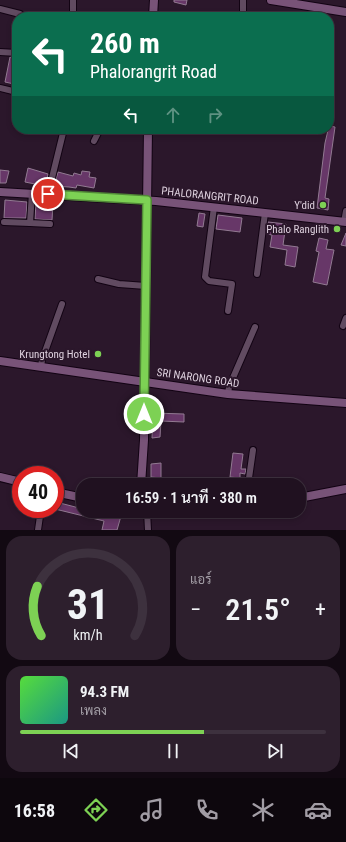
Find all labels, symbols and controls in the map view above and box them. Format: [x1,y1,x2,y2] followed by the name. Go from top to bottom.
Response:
[90,27,160,60] text: 260 m
[24,28,76,80] icon: left
[90,61,217,82] text: Phalorangrit Road
[120,104,142,126] icon: left
[162,104,184,126] icon: ahead
[204,104,226,126] icon: right
[31,177,65,211] pin
[37,183,59,205] icon: arrive
[161,184,259,208] street label: PHALORANGRIT ROAD
[294,199,315,212] place label: Y'did
[318,200,328,210] marker: Y'did
[266,223,329,236] place label: Phalo Ranglith
[332,224,342,234] marker: Phalo Ranglith
[19,348,90,361] place label: Krungtong Hotel
[93,349,103,359] marker: Krungtong Hotel
[156,366,240,390] street label: SRI NARONG ROAD
[123,393,165,435] position arrow
[12,466,64,518] speed limit sign: 40
[125,489,257,507] text: 16:59 · 1 นาที · 380 m
[190,572,211,587] text: แอร์
[67,580,109,629] text: 31
[225,592,291,627] text: 21.5°
[190,597,201,622] text: −
[315,597,326,622] text: +
[73,627,103,643] text: km/h
[80,683,129,701] text: 94.3 FM
[80,703,107,718] text: เพลง
[60,740,82,762] icon: previous
[162,740,184,762] icon: pause
[264,740,286,762] icon: next
[82,796,110,824] icon: directions
[138,796,166,824] icon: music
[193,796,221,824] icon: phone
[249,796,277,824] icon: climate
[304,796,332,824] icon: car
[14,800,55,821] text: 16:58

